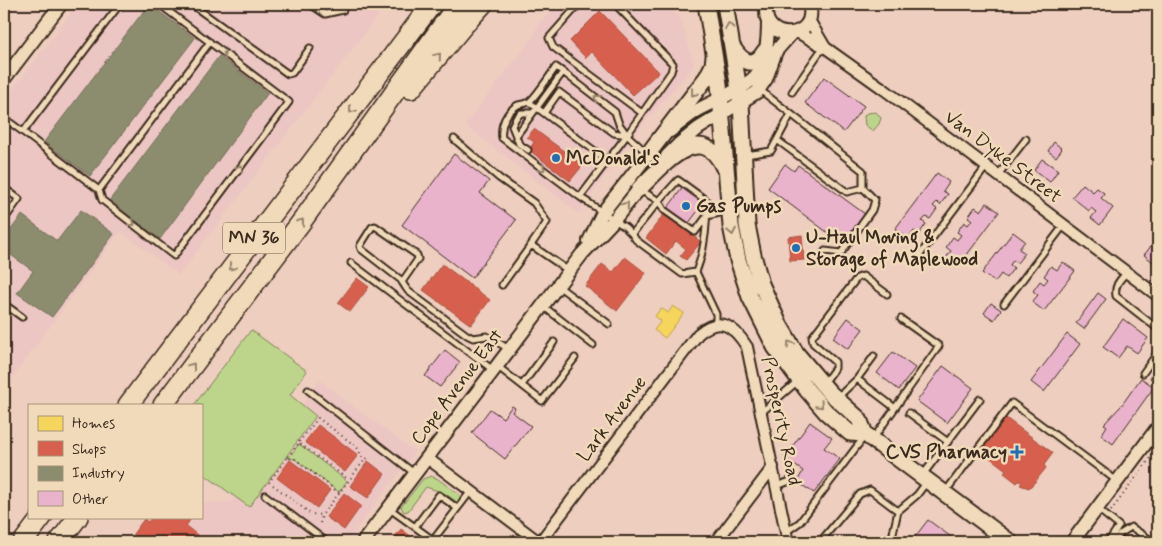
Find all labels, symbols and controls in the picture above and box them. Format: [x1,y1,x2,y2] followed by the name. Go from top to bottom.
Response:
[725,22,735,30] one-way arrow
[222,51,232,60] one-way arrow
[432,53,440,62] one-way arrow
[691,87,700,96] one-way arrow
[594,96,603,104] one-way arrow
[349,104,357,113] one-way arrow
[939,105,1067,210] street label: Van Dyke Street
[566,146,660,171] place label: McDonald's
[550,152,562,164] marker: McDonald's
[536,162,546,171] one-way arrow
[234,165,242,174] one-way arrow
[696,194,782,219] place label: Gas Pumps
[680,200,692,212] marker: Gas Pumps
[621,202,629,211] one-way arrow
[126,218,135,226] one-way arrow
[295,218,304,228] one-way arrow
[223,222,285,254] road number: MN 36
[806,225,978,273] place label: U-Haul Moving & Storage of Maplewood
[726,227,736,236] one-way arrow
[790,242,802,254] marker: U-Haul Moving & Storage of Maplewood
[230,261,238,270] one-way arrow
[405,324,509,450] street label: Cope Avenue East
[787,340,797,349] one-way arrow
[755,354,807,488] street label: Prosperity Road
[187,363,195,372] one-way arrow
[572,371,652,467] street label: Lark Avenue
[814,399,823,408] one-way arrow
[28,404,202,518] legend
[72,414,115,434] text: Homes
[72,440,107,460] text: Shops
[886,440,1007,465] place label: CVS Pharmacy
[1011,446,1023,458] marker: CVS Pharmacy
[72,464,125,484] text: Industry
[72,490,108,510] text: Other

